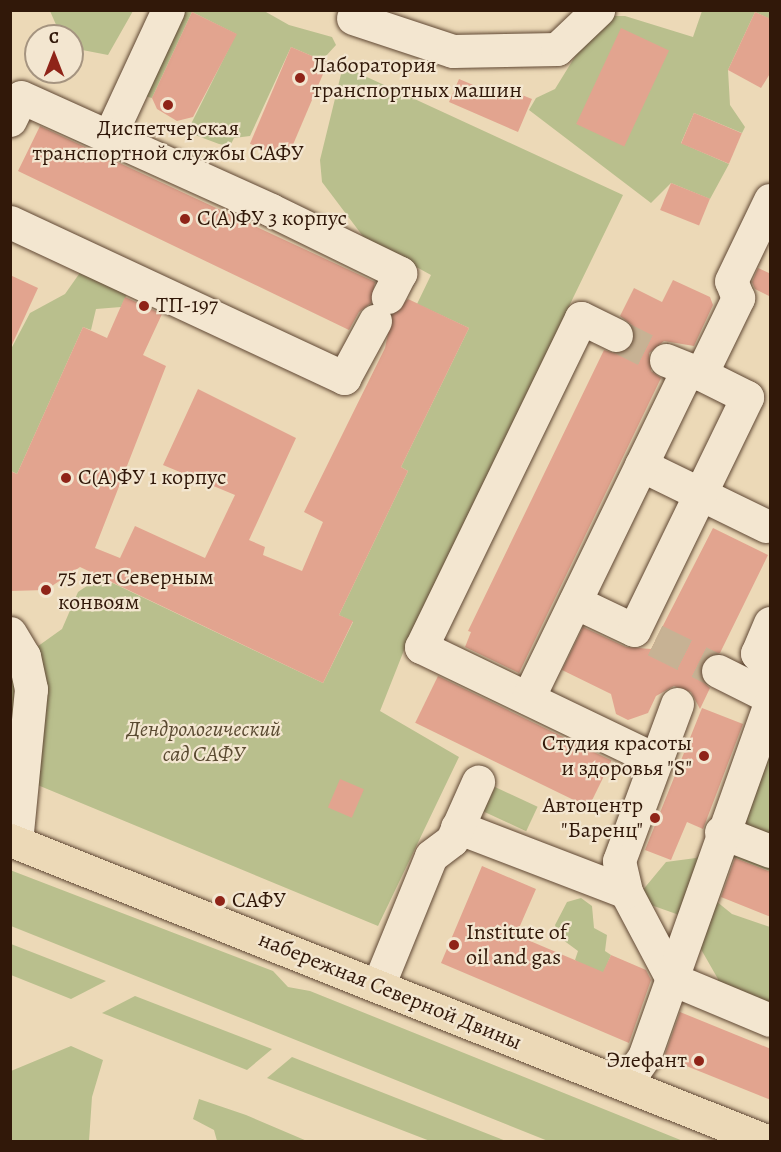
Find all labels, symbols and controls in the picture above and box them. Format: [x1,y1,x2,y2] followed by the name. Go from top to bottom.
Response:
[24,24,84,84] north arrow
[49,27,59,49] text: С
[312,52,522,104] place label: Лаборатория транспортных машин
[293,71,307,85] marker: Лаборатория транспортных машин
[161,98,175,112] marker: Диспетчерская транспортной службы САФУ
[32,115,304,166] place label: Диспетчерская транспортной службы САФУ
[197,206,347,232] place label: С(А)ФУ 3 корпус
[178,212,192,226] marker: С(А)ФУ 3 корпус
[156,293,218,319] place label: ТП-197
[137,299,151,313] marker: ТП-197
[78,465,226,491] place label: С(А)ФУ 1 корпус
[59,471,73,485] marker: С(А)ФУ 1 корпус
[58,564,214,616] place label: 75 лет Северным конвоям
[39,583,53,597] marker: 75 лет Северным конвоям
[127,716,281,768] park label: Дендрологический сад САФУ
[542,730,692,782] place label: Студия красоты и здоровья "S"
[697,749,711,763] marker: Студия красоты и здоровья "S"
[543,792,643,843] place label: Автоцентр "Баренц"
[648,811,662,825] marker: Автоцентр "Баренц"
[232,888,286,914] place label: САФУ
[213,894,227,908] marker: САФУ
[466,919,567,970] place label: Institute of oil and gas
[254,926,526,1056] street label: набережная Северной Двины
[447,938,461,952] marker: Institute of oil and gas
[606,1048,687,1074] place label: Элефант
[692,1054,706,1068] marker: Элефант

